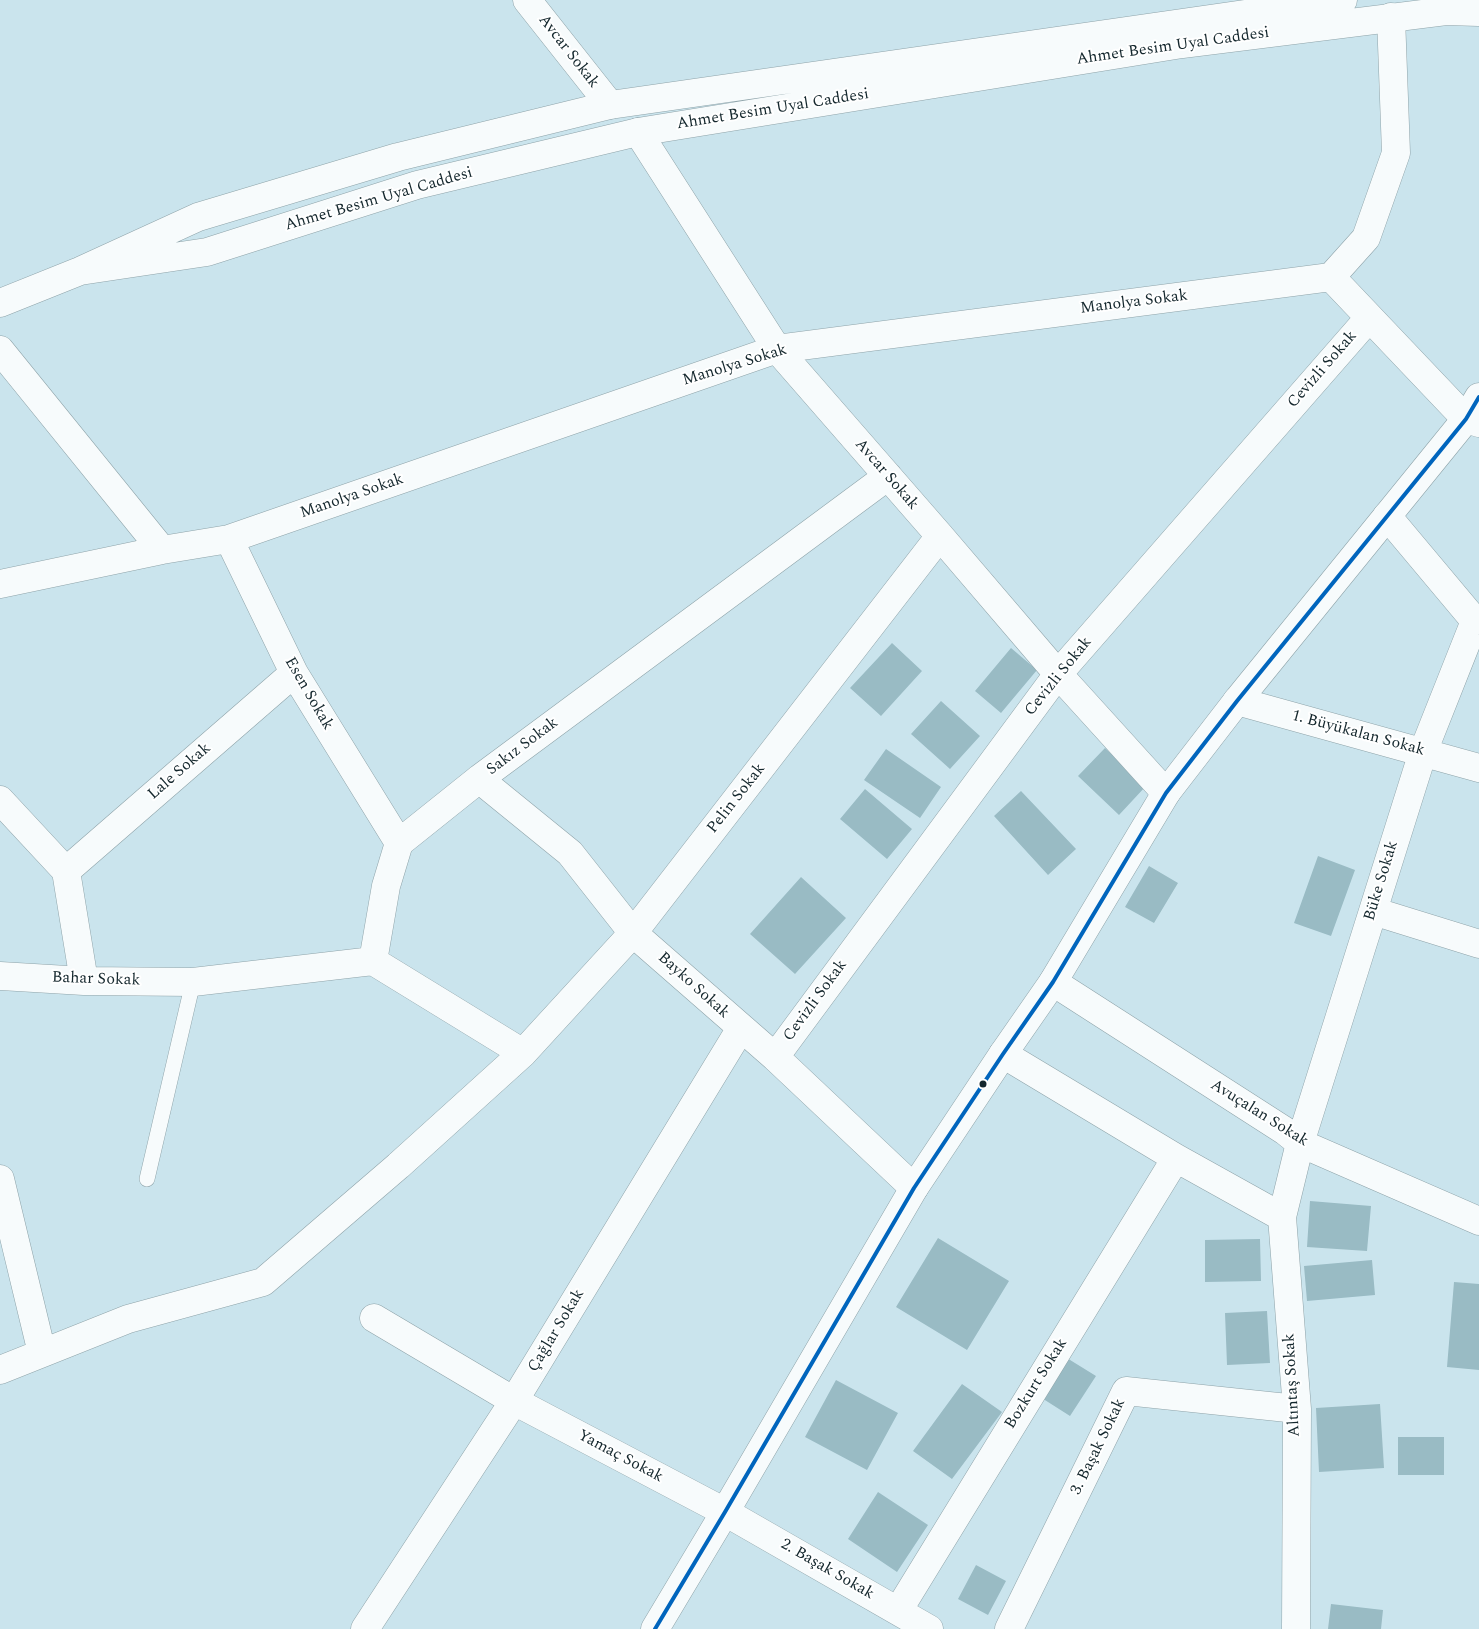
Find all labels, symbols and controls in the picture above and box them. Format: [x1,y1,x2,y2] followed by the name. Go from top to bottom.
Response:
[533,12,603,92] street label: Avcar Sokak
[1075,24,1271,70] street label: Ahmet Besim Uyal Caddesi
[675,85,871,135] street label: Ahmet Besim Uyal Caddesi
[283,164,475,236] street label: Ahmet Besim Uyal Caddesi
[1079,287,1189,319] street label: Manolya Sokak
[1284,327,1362,413] street label: Cevizli Sokak
[680,341,790,391] street label: Manolya Sokak
[850,436,922,514] street label: Avcar Sokak
[298,470,406,524] street label: Manolya Sokak
[1021,634,1097,720] street label: Cevizli Sokak
[279,654,337,734] street label: Esen Sokak
[1289,707,1427,761] street label: 1. Büyükalan Sokak
[483,714,563,780] street label: Sakız Sokak
[145,739,215,805] street label: Lale Sokak
[704,760,770,838] street label: Pelin Sokak
[1361,839,1403,923] street label: Büke Sokak
[653,949,733,1023] street label: Bayko Sokak
[780,956,852,1046] street label: Cevizli Sokak
[51,969,141,991] street label: Bahar Sokak
[1206,1076,1312,1152] street label: Avuçalan Sokak
[978,1079,988,1089] unlabelled marker
[525,1286,589,1376] street label: Çağlar Sokak
[1281,1333,1305,1437] street label: Altıntaş Sokak
[1001,1335,1073,1433] street label: Bozkurt Sokak
[1067,1396,1131,1498] street label: 3. Başak Sokak
[574,1426,666,1488] street label: Yamaç Sokak
[777,1535,877,1605] street label: 2. Başak Sokak

